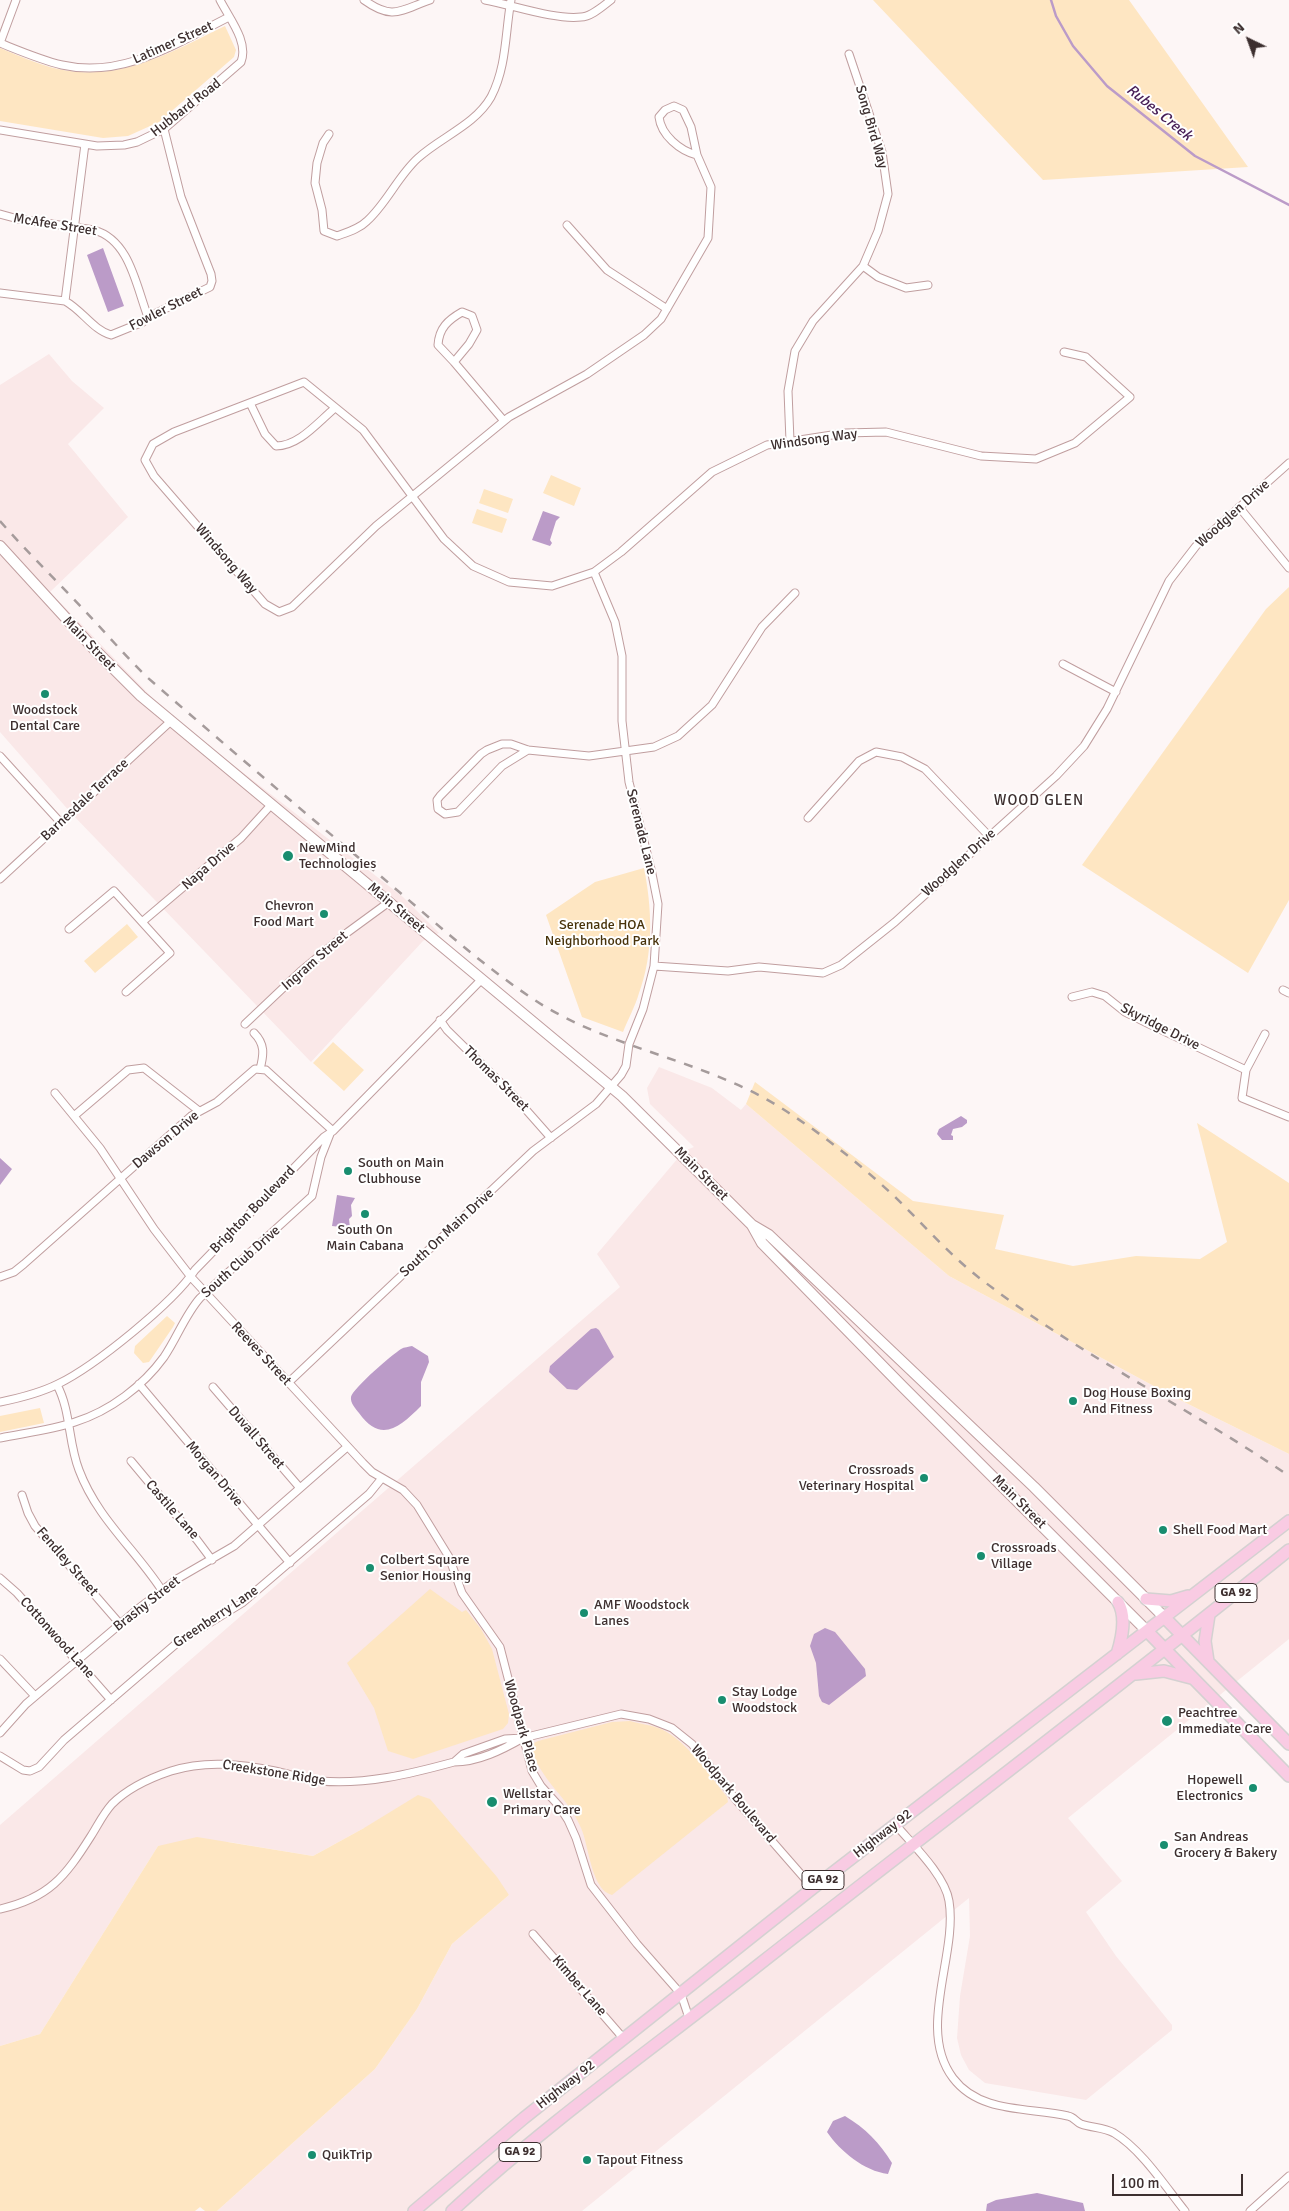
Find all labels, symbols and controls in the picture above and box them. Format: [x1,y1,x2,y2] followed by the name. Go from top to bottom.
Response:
[1224,15,1274,65] north arrow
[130,18,216,68] street label: Latimer Street
[1229,19,1248,38] text: N
[148,75,224,141] street label: Hubbard Road
[1123,81,1195,145] water label: Rubes Creek
[851,83,891,171] street label: Song Bird Way
[12,210,98,240] street label: McAfee Street
[127,283,205,335] street label: Fowler Street
[770,426,858,454] street label: Windsong Way
[1193,476,1273,552] street label: Woodglen Drive
[191,521,261,597] street label: Windsong Way
[59,613,119,675] street label: Main Street
[39,688,51,700] marker: Woodstock Dental Care
[10,702,80,734] place label: Woodstock Dental Care
[38,755,132,845] street label: Barnesdale Terrace
[622,787,660,877] street label: Serenade Lane
[993,792,1085,810] district label: WOOD GLEN
[919,825,999,901] street label: Woodglen Drive
[179,838,239,894] street label: Napa Drive
[299,840,376,872] place label: NewMind Technologies
[281,849,295,863] marker: NewMind Technologies
[364,879,428,937] street label: Main Street
[253,898,314,930] place label: Chevron Food Mart
[318,908,330,920] marker: Chevron Food Mart
[545,917,659,950] park label: Serenade HOA Neighborhood Park
[279,928,351,994] street label: Ingram Street
[1118,1000,1202,1054] street label: Skyridge Drive
[460,1043,532,1115] street label: Thomas Street
[129,1107,203,1173] street label: Dawson Drive
[671,1144,731,1204] street label: Main Street
[358,1155,444,1188] place label: South on Main Clubhouse
[207,1163,299,1257] street label: Brighton Boulevard
[342,1165,354,1177] marker: South on Main Clubhouse
[396,1185,498,1281] street label: South On Main Drive
[359,1208,371,1220] marker: South On Main Cabana
[198,1222,284,1302] street label: South Club Drive
[326,1222,404,1254] place label: South On Main Cabana
[227,1319,295,1389] street label: Reeves Street
[1083,1385,1191,1418] place label: Dog House Boxing And Fitness
[1067,1395,1079,1407] marker: Dog House Boxing And Fitness
[224,1403,288,1473] street label: Duvall Street
[182,1438,246,1510] street label: Morgan Drive
[799,1462,914,1494] place label: Crossroads Veterinary Hospital
[918,1472,930,1484] marker: Crossroads Veterinary Hospital
[989,1472,1049,1532] street label: Main Street
[142,1477,202,1543] street label: Castile Lane
[1173,1522,1267,1538] place label: Shell Food Mart
[32,1524,102,1600] street label: Fendley Street
[1157,1524,1169,1536] marker: Shell Food Mart
[991,1540,1057,1572] place label: Crossroads Village
[975,1550,987,1562] marker: Crossroads Village
[380,1552,471,1584] place label: Colbert Square Senior Housing
[364,1562,376,1574] marker: Colbert Square Senior Housing
[110,1573,184,1635] street label: Brashy Street
[170,1582,262,1652] street label: Greenberry Lane
[1215,1584,1257,1602] road number: GA 92
[16,1594,98,1682] street label: Cottonwood Lane
[594,1597,689,1630] place label: AMF Woodstock Lanes
[578,1607,590,1619] marker: AMF Woodstock Lanes
[500,1678,542,1774] street label: Woodpark Place
[732,1684,797,1716] place label: Stay Lodge Woodstock
[716,1694,728,1706] marker: Stay Lodge Woodstock
[1178,1705,1272,1738] place label: Peachtree Immediate Care
[1160,1714,1174,1728] marker: Peachtree Immediate Care
[687,1741,779,1847] street label: Woodpark Boulevard
[221,1757,327,1789] street label: Creekstone Ridge
[1176,1772,1243,1804] place label: Hopewell Electronics
[1247,1782,1259,1794] marker: Hopewell Electronics
[503,1786,581,1818] place label: Wellstar Primary Care
[485,1795,499,1809] marker: Wellstar Primary Care
[850,1806,916,1862] street label: Highway 92
[1174,1829,1277,1861] place label: San Andreas Grocery & Bakery
[1158,1839,1170,1851] marker: San Andreas Grocery & Bakery
[802,1870,844,1890] road number: GA 92
[548,1952,610,2020] street label: Kimber Lane
[533,2057,599,2113] street label: Highway 92
[499,2142,541,2162] road number: GA 92
[322,2147,372,2163] place label: QuikTrip
[306,2149,318,2161] marker: QuikTrip
[597,2152,683,2168] place label: Tapout Fitness
[581,2154,593,2166] marker: Tapout Fitness
[1114,2164,1245,2196] scale bar
[1120,2174,1160,2192] text: 100 m

